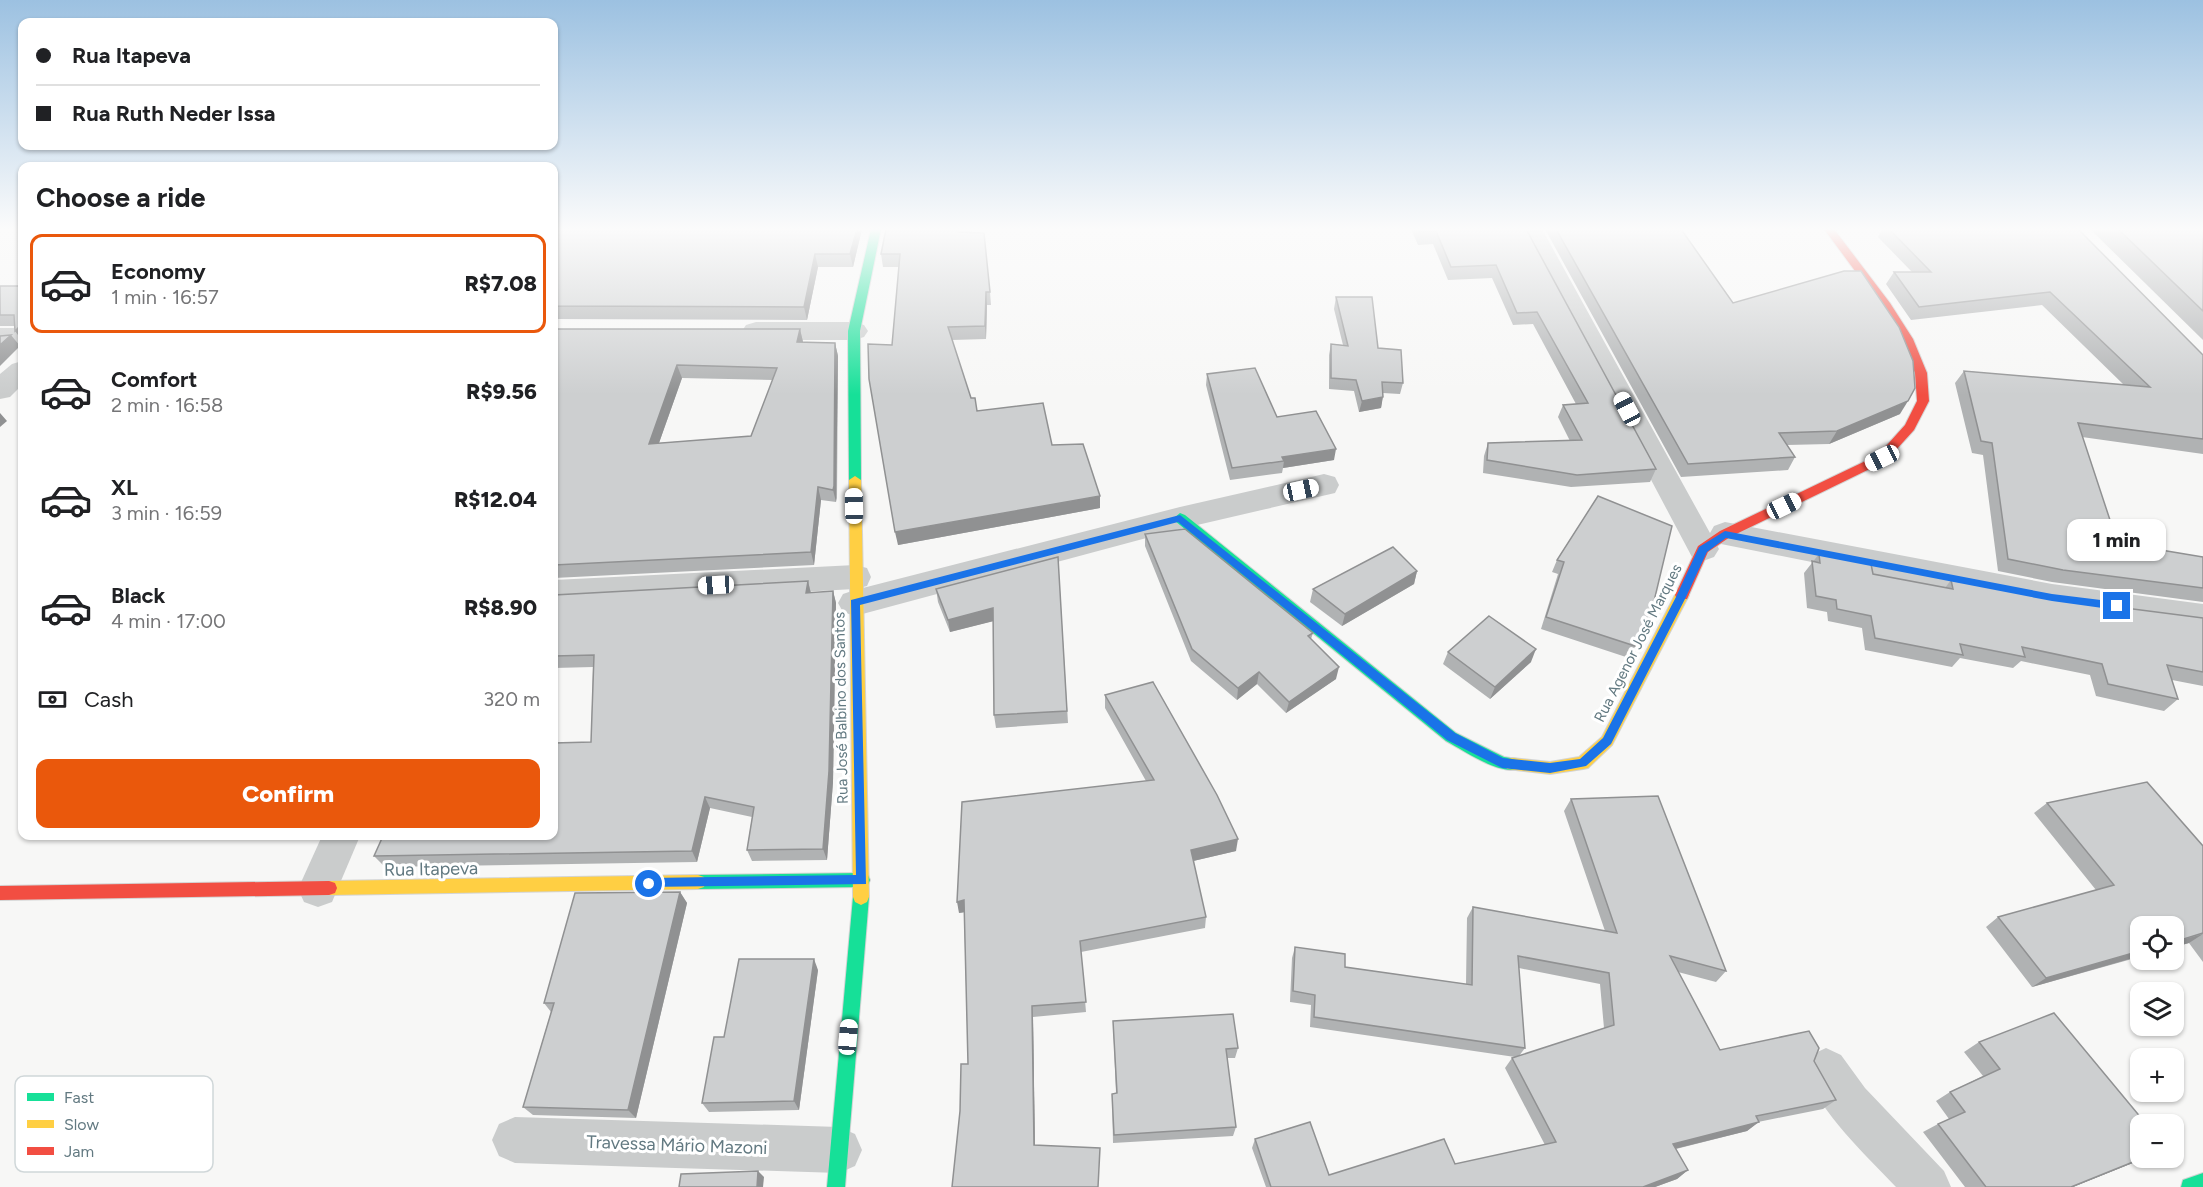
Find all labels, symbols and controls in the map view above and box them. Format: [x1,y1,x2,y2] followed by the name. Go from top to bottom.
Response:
[72,42,191,69] text: Rua Itapeva
[72,100,276,127] text: Rua Ruth Neder Issa
[36,181,205,214] text: Choose a ride
[39,257,93,311] icon: car
[111,258,206,285] text: Economy
[464,270,537,297] text: R$7.08
[111,285,219,309] text: 1 min · 16:57
[39,365,93,419] icon: car
[111,366,197,393] text: Comfort
[466,378,537,405] text: R$9.56
[1611,389,1643,429] car
[111,393,223,417] text: 2 min · 16:58
[1862,442,1902,474] car
[39,473,93,527] icon: car
[111,474,138,501] text: XL
[1282,477,1320,503] car
[454,486,537,513] text: R$12.04
[845,488,863,524] car
[1764,490,1804,522] car
[111,501,222,525] text: 3 min · 16:59
[2068,519,2166,561] callout: 1 min
[2093,528,2140,552] text: 1 min
[1590,561,1686,725] street label: Rua Agenor José Marques
[698,575,734,595] car
[39,581,93,635] icon: car
[111,582,165,609] text: Black
[2103,592,2130,619] route end
[464,594,537,621] text: R$8.90
[111,609,226,633] text: 4 min · 17:00
[830,612,852,804] street label: Rua José Balbino dos Santos
[36,683,69,716] icon: cash
[84,686,134,713] text: Cash
[483,687,540,711] text: 320 m
[36,759,540,828] button: Confirm
[384,857,478,881] street label: Rua Itapeva
[635,870,662,897] route start
[2130,916,2184,1168] map controls
[2130,916,2184,970] button: locate
[2130,982,2184,1036] button: layers
[837,1018,859,1056] car
[2130,1048,2184,1102] button: +
[15,1076,213,1172] legend
[64,1088,94,1107] text: Fast
[2130,1114,2184,1168] button: −
[64,1115,99,1134] text: Slow
[586,1131,768,1159] street label: Travessa Mário Mazoni
[64,1142,94,1161] text: Jam

